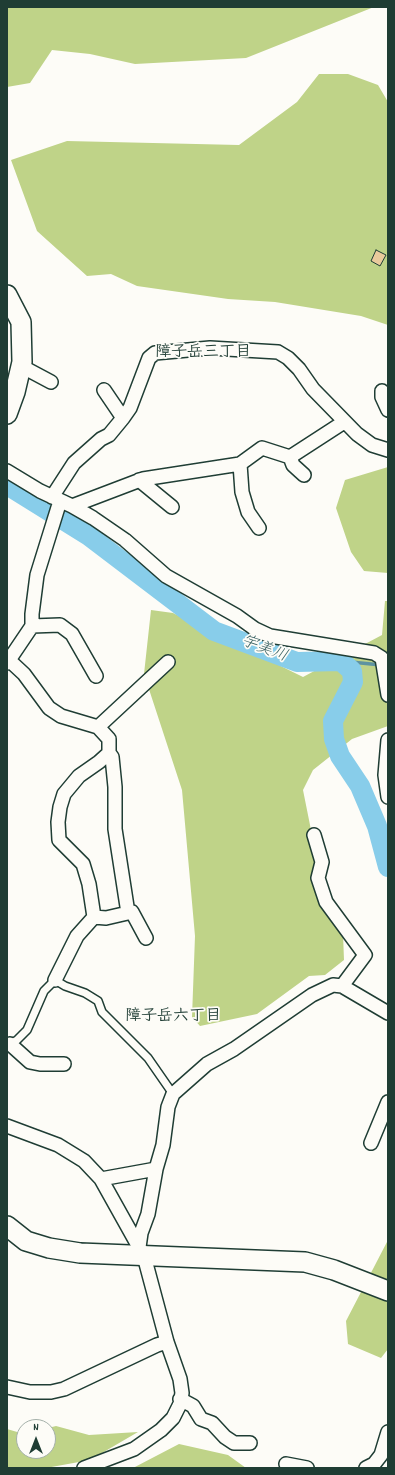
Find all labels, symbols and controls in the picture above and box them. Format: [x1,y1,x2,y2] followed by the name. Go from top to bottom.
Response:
[155,344,251,364] district label: 障子岳三丁目
[238,632,290,668] water label: 宇美川
[125,1008,221,1028] district label: 障子岳六丁目
[16,1419,56,1459] north arrow
[33,1420,39,1436] text: N

